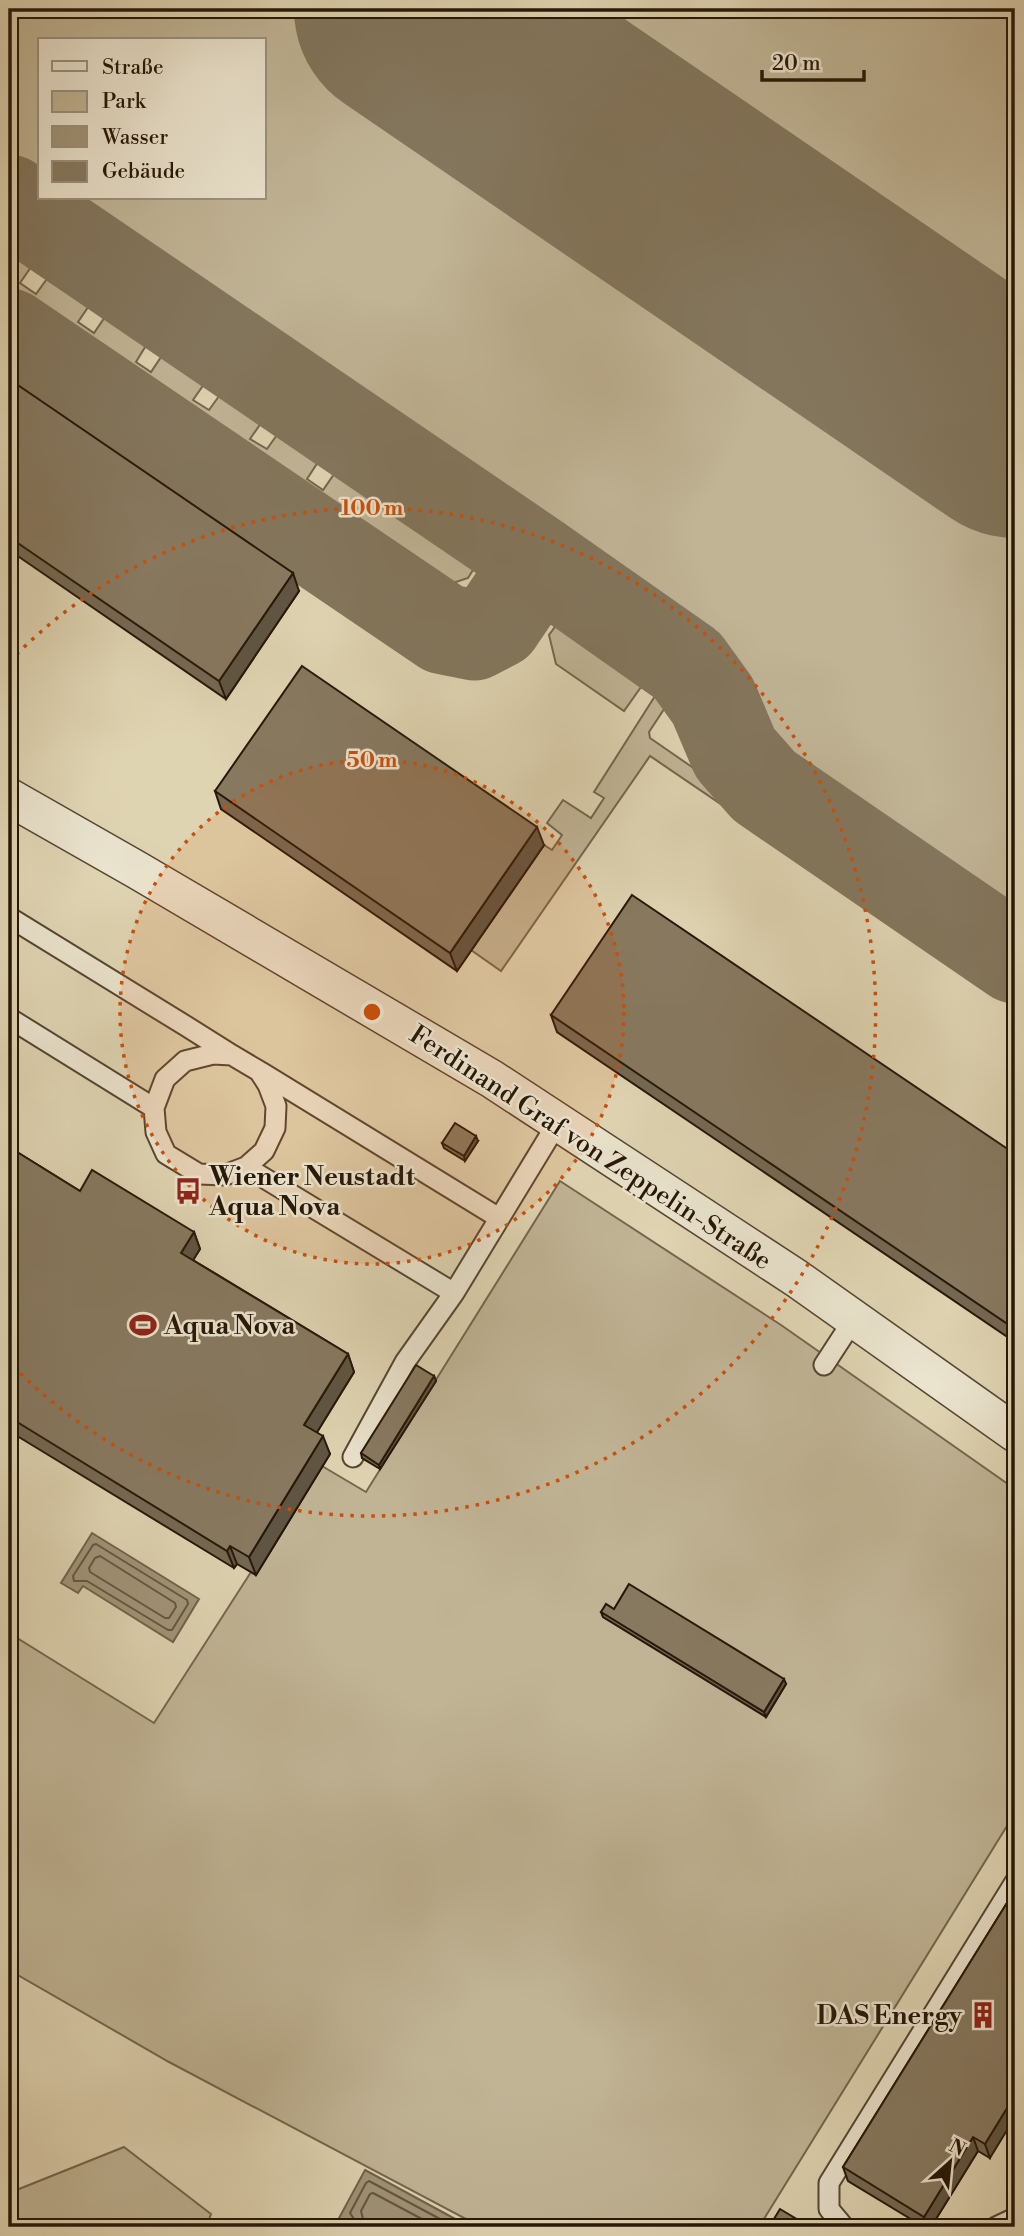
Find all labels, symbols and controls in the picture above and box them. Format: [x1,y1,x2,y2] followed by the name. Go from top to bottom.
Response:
[38,38,266,200] legend
[762,38,863,82] scale bar
[772,51,821,77] text: 20 m
[102,55,164,81] text: Straße
[102,89,147,115] text: Park
[101,125,168,151] text: Wasser
[102,159,185,185] text: Gebäude
[341,496,403,522] text: 100 m
[347,748,397,774] text: 50 m
[360,1000,384,1024] centre of rings
[403,1019,777,1277] street label: Ferdinand Graf von Zeppelin-Straße
[208,1161,416,1223] place label: Wiener Neustadt Aqua Nova
[173,1176,203,1206] bus stop icon: Wiener Neustadt Aqua Nova
[128,1310,158,1340] sports icon: Aqua Nova
[163,1310,296,1342] place label: Aqua Nova
[816,2000,963,2032] place label: DAS Energy
[968,2000,998,2030] building icon: DAS Energy
[916,2128,986,2198] north arrow
[945,2134,969,2162] text: N

